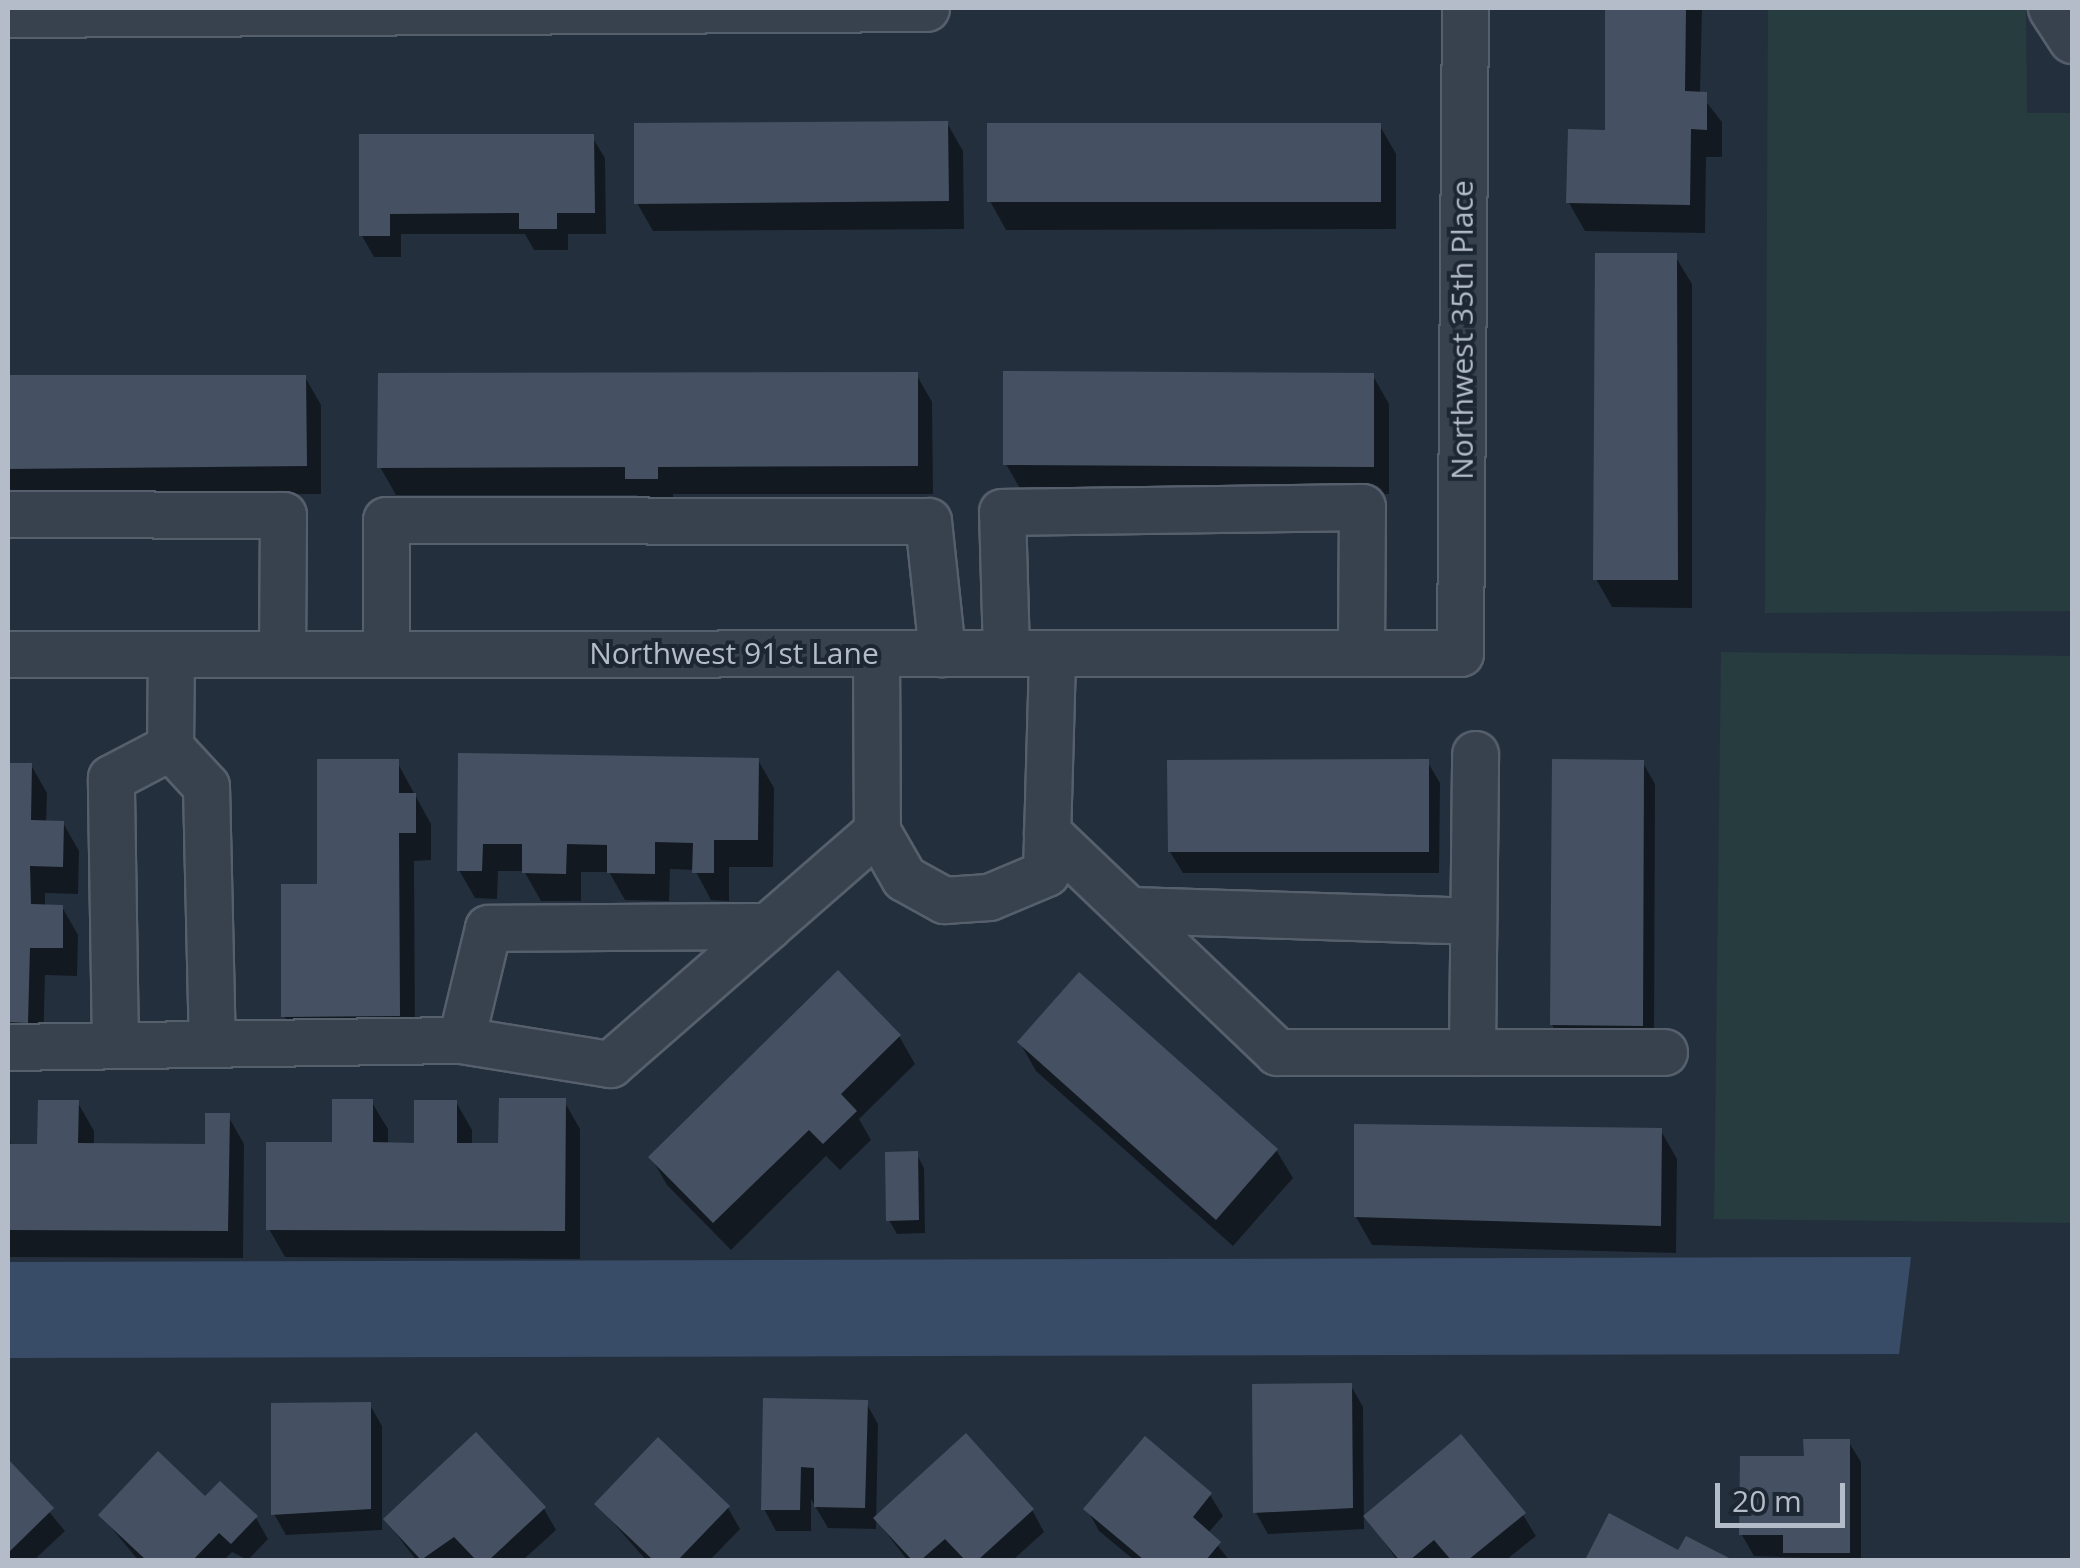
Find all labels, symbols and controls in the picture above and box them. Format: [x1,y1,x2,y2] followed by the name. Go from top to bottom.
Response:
[1444,180,1480,480] street label: Northwest 35th Place
[589,635,879,671] street label: Northwest 91st Lane
[1720,1463,1850,1525] scale bar
[1732,1480,1802,1521] text: 20 m

